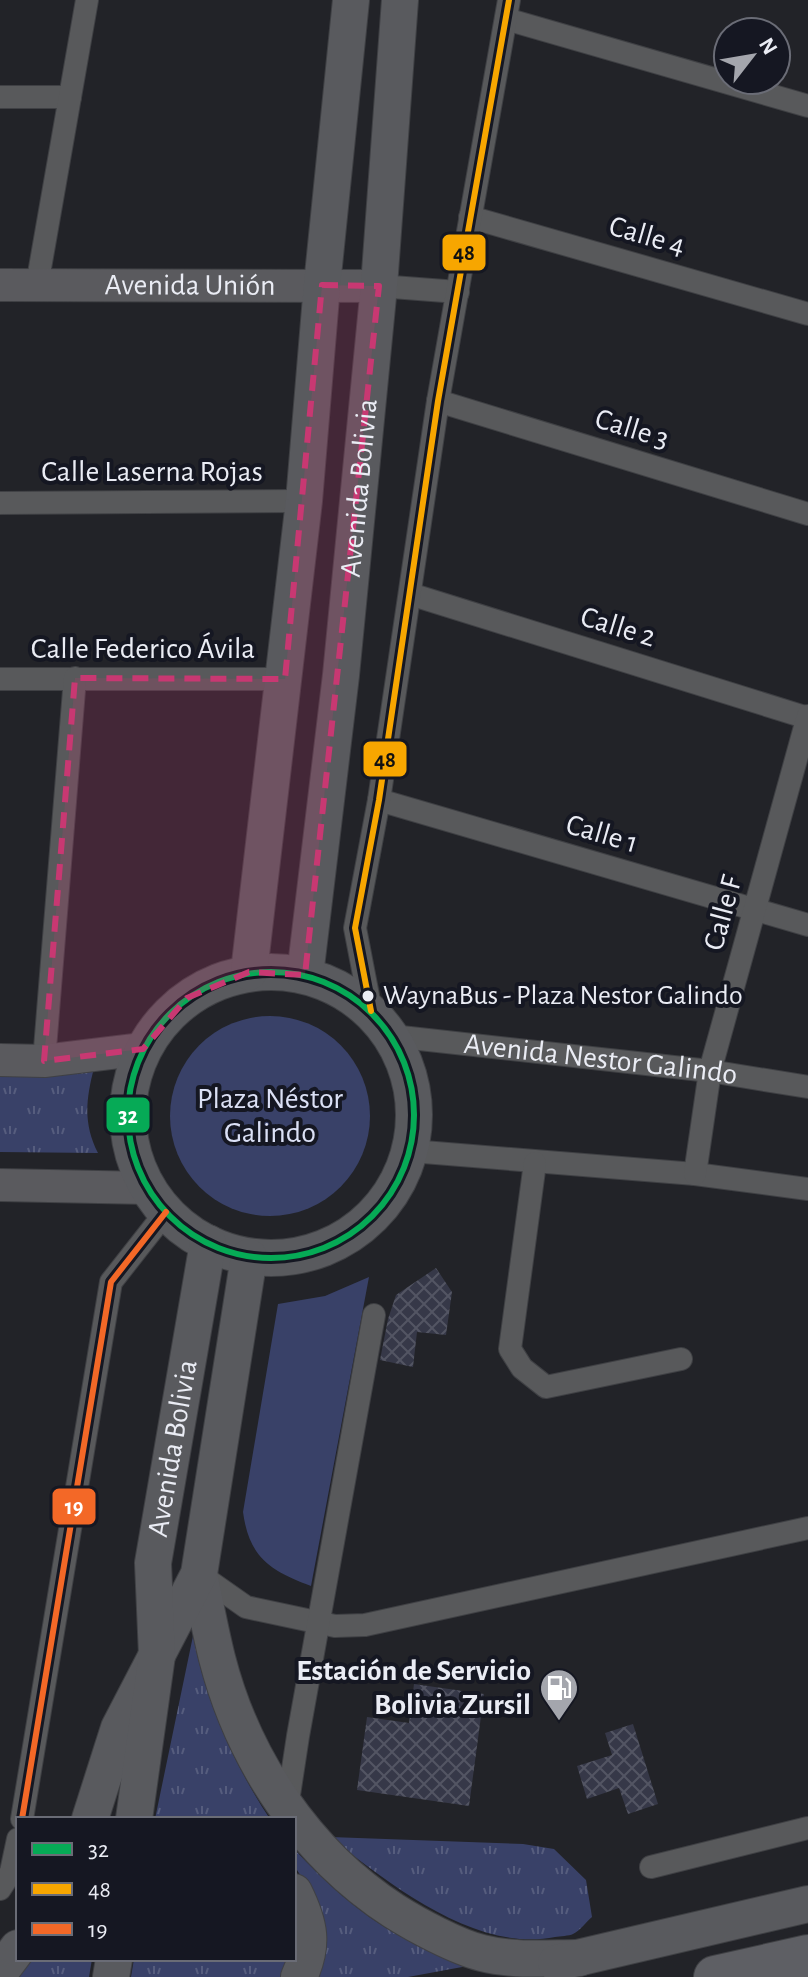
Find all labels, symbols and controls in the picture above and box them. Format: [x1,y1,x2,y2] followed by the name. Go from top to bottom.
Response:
[712,16,792,96] north arrow
[755,34,782,58] text: N
[606,211,688,261] street label: Calle 4
[441,233,487,272] line badge: 48
[453,242,475,264] text: 48
[105,270,275,301] street label: Avenida Unión
[336,397,383,579] street label: Avenida Bolivia
[592,404,672,454] street label: Calle 3
[41,457,263,487] street label: Calle Laserna Rojas
[577,601,659,653] street label: Calle 2
[31,632,255,664] street label: Calle Federico Ávila
[362,740,408,778] line badge: 48
[374,749,396,771] text: 48
[563,809,641,859] street label: Calle 1
[699,871,748,954] street label: Calle F
[383,982,743,1010] place label: WaynaBus - Plaza Nestor Galindo
[360,988,376,1004] marker: WaynaBus - Plaza Nestor Galindo
[462,1029,740,1090] street label: Avenida Nestor Galindo
[197,1084,343,1148] park label: Plaza Néstor Galindo
[105,1096,151,1134] line badge: 32
[118,1105,138,1127] text: 32
[143,1358,203,1539] street label: Avenida Bolivia
[51,1487,97,1526] line badge: 19
[65,1496,83,1518] text: 19
[296,1656,531,1720] place label: Estación de Servicio Bolivia Zursil
[538,1667,580,1722] fuel station icon: Estación de Servicio Bolivia Zursil
[16,1817,296,1961] legend
[88,1838,109,1862] text: 32
[88,1878,111,1902] text: 48
[88,1918,108,1942] text: 19

